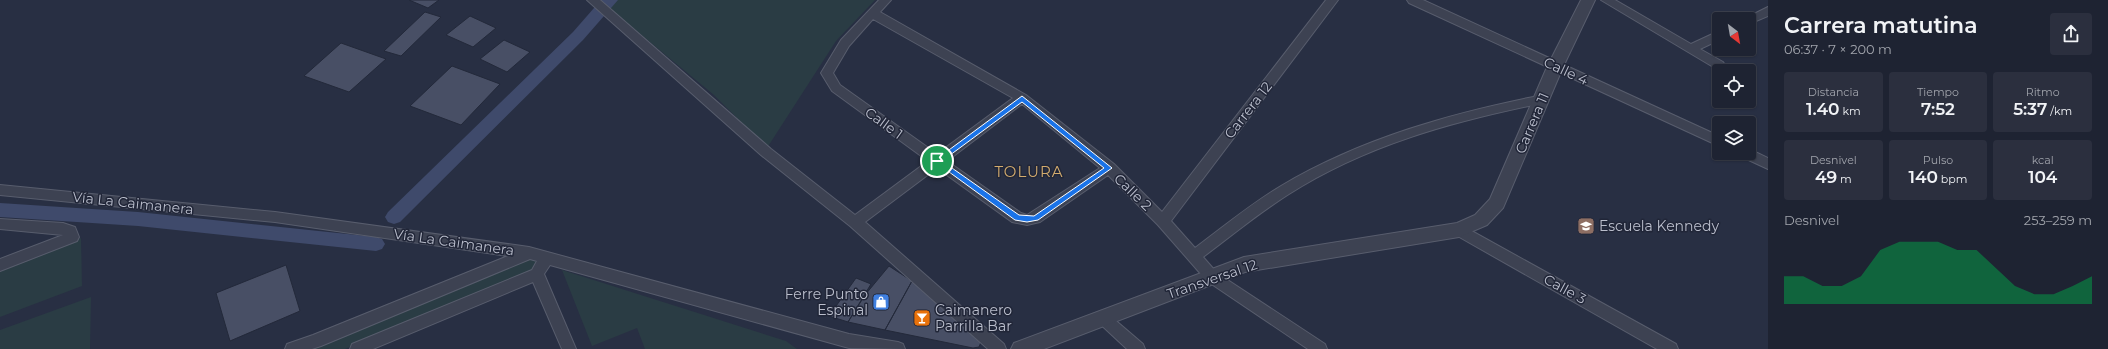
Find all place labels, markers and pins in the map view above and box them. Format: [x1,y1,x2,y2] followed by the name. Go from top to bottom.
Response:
[920,144,954,178] pin
[1576,216,1596,236] school or university icon: Escuela Kennedy
[1599,217,1719,235] place label: Escuela Kennedy
[785,285,868,319] place label: Ferre Punto Espinal
[871,292,891,312] shop icon: Ferre Punto Espinal
[935,301,1012,335] place label: Caimanero Parrilla Bar
[912,308,932,328] bar icon: Caimanero Parrilla Bar

